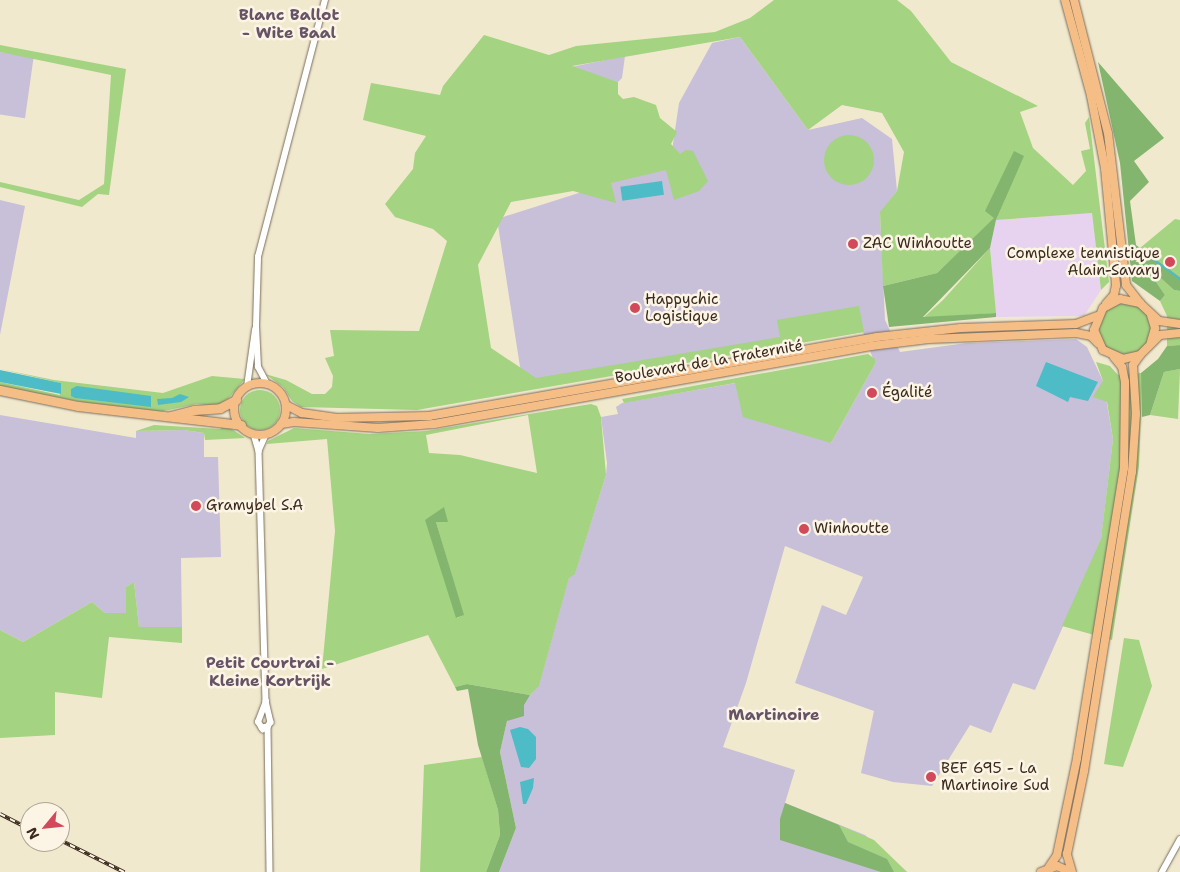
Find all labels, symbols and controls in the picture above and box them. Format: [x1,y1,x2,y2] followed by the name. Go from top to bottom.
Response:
[239,5,339,43] district label: Blanc Ballot - Wite Baal
[863,235,972,253] place label: ZAC Winhoutte
[847,238,859,250] marker: ZAC Winhoutte
[1007,244,1160,279] place label: Complexe tennistique Alain-Savary
[1164,256,1176,268] marker: Complexe tennistique Alain-Savary
[645,290,718,325] place label: Happychic Logistique
[629,302,641,314] marker: Happychic Logistique
[614,337,804,387] street label: Boulevard de la Fraternité
[882,384,932,402] place label: Égalité
[866,387,878,399] marker: Égalité
[206,497,303,515] place label: Gramybel S.A
[190,500,202,512] marker: Gramybel S.A
[814,520,889,538] place label: Winhoutte
[798,523,810,535] marker: Winhoutte
[206,653,334,691] district label: Petit Courtrai - Kleine Kortrijk
[728,705,820,725] district label: Martinoire
[941,759,1049,794] place label: BEF 695 - La Martinoire Sud
[925,771,937,783] marker: BEF 695 - La Martinoire Sud
[20,802,70,852] north arrow
[22,824,43,843] text: N

